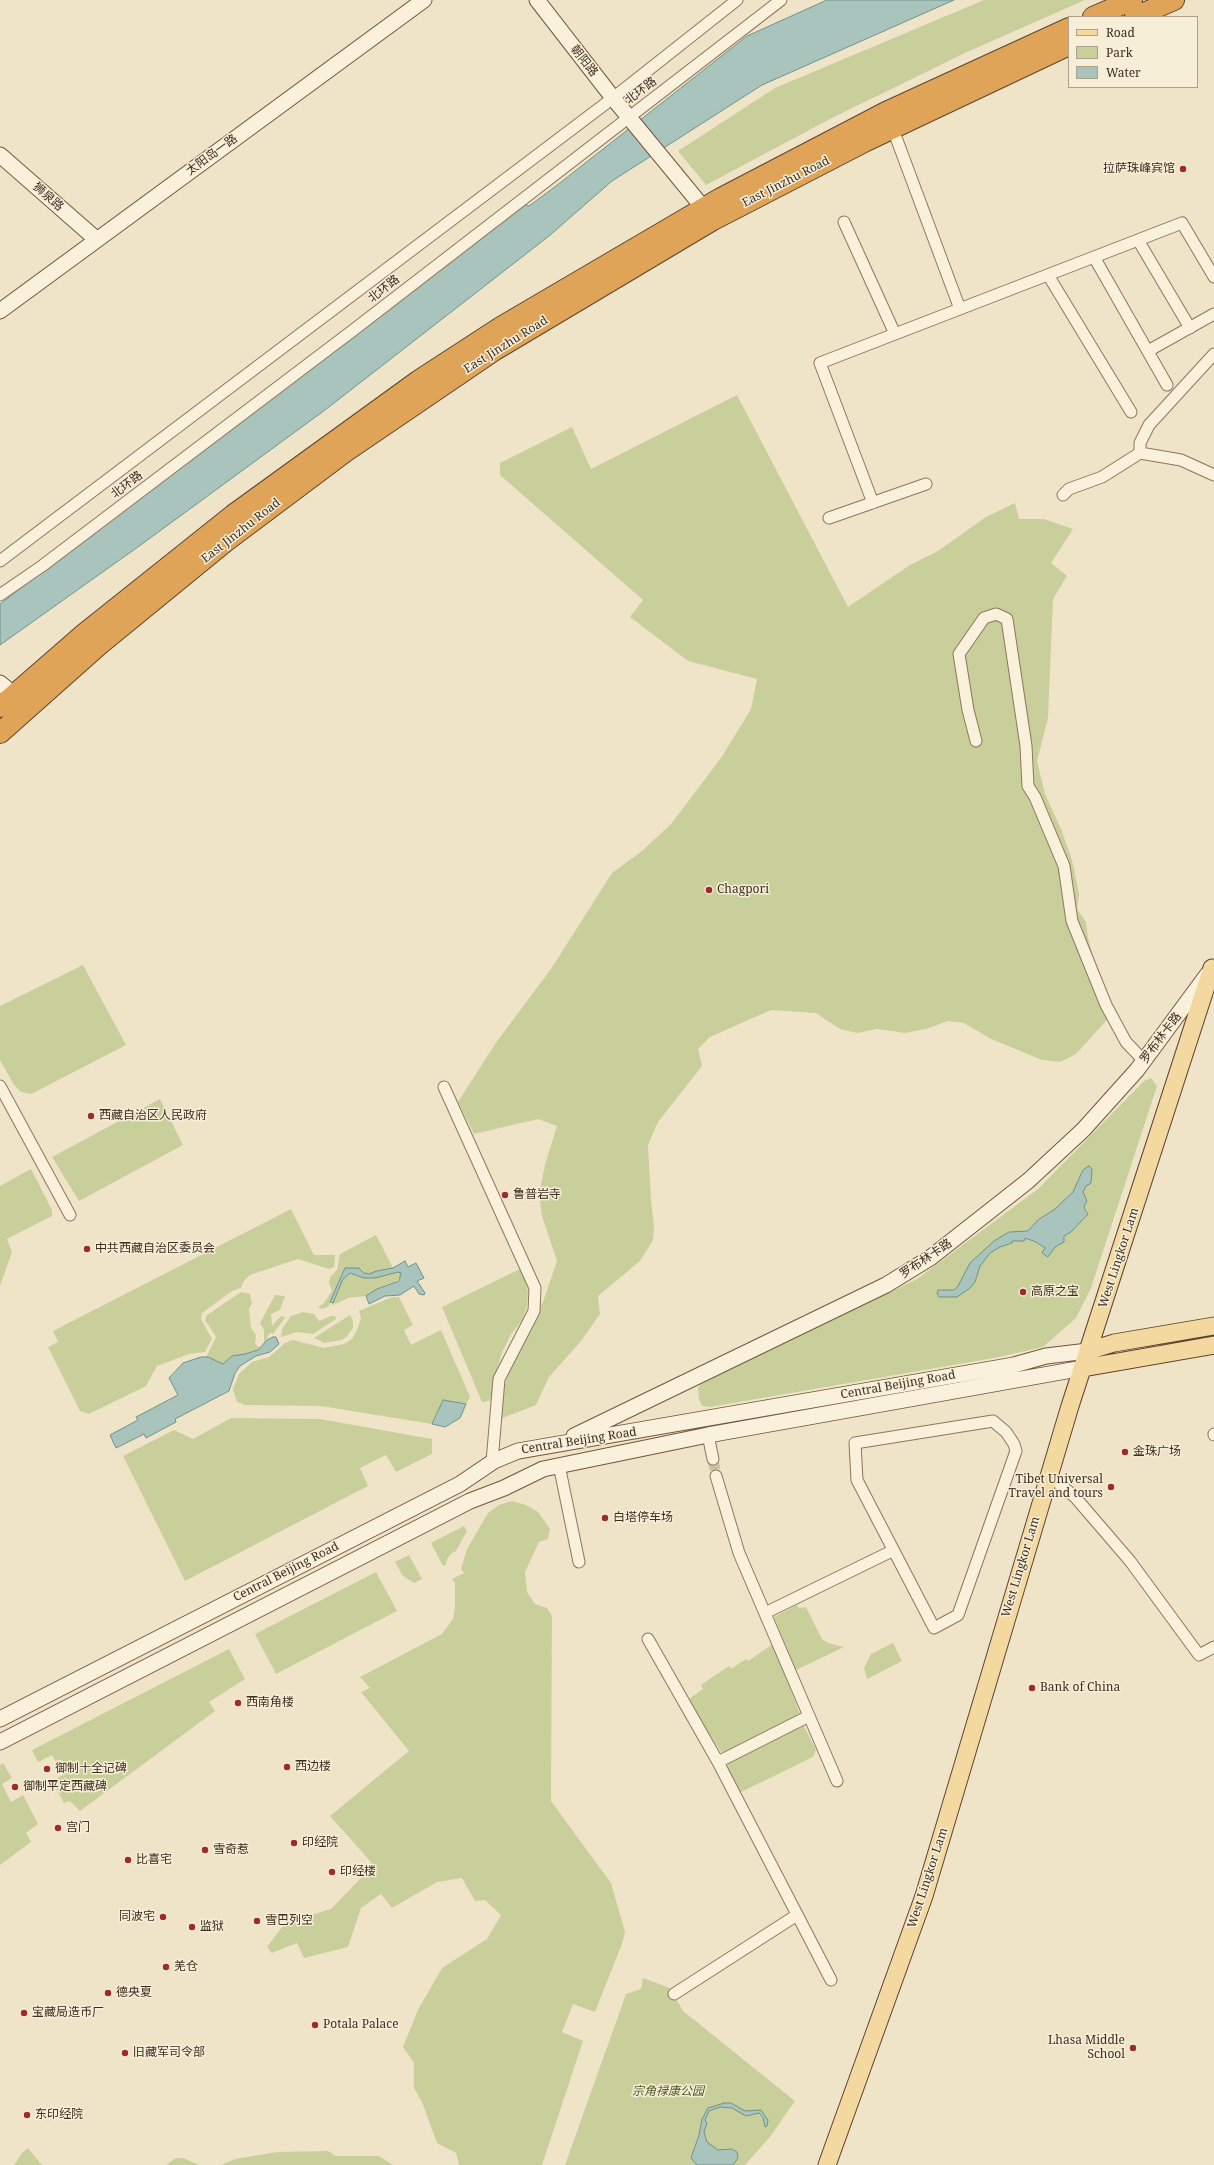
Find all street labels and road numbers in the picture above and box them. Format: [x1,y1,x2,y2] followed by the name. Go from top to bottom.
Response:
[567,42,601,80] street label: 朝阳路
[622,74,660,108] street label: 北环路
[183,132,241,178] street label: 太阳岛一路
[740,154,832,210] street label: East Jinzhu Road
[30,180,66,214] street label: 狮泉路
[365,272,403,306] street label: 北环路
[461,313,551,377] street label: East Jinzhu Road
[108,468,146,502] street label: 北环路
[199,496,283,566] street label: East Jinzhu Road
[1137,1010,1185,1066] street label: 罗布林卡路
[1096,1206,1142,1310] street label: West Lingkor Lam
[897,1236,955,1282] street label: 罗布林卡路
[839,1368,957,1402] street label: Central Beijing Road
[520,1425,638,1457] street label: Central Beijing Road
[999,1515,1043,1619] street label: West Lingkor Lam
[231,1539,341,1605] street label: Central Beijing Road
[905,1826,951,1930] street label: West Lingkor Lam

